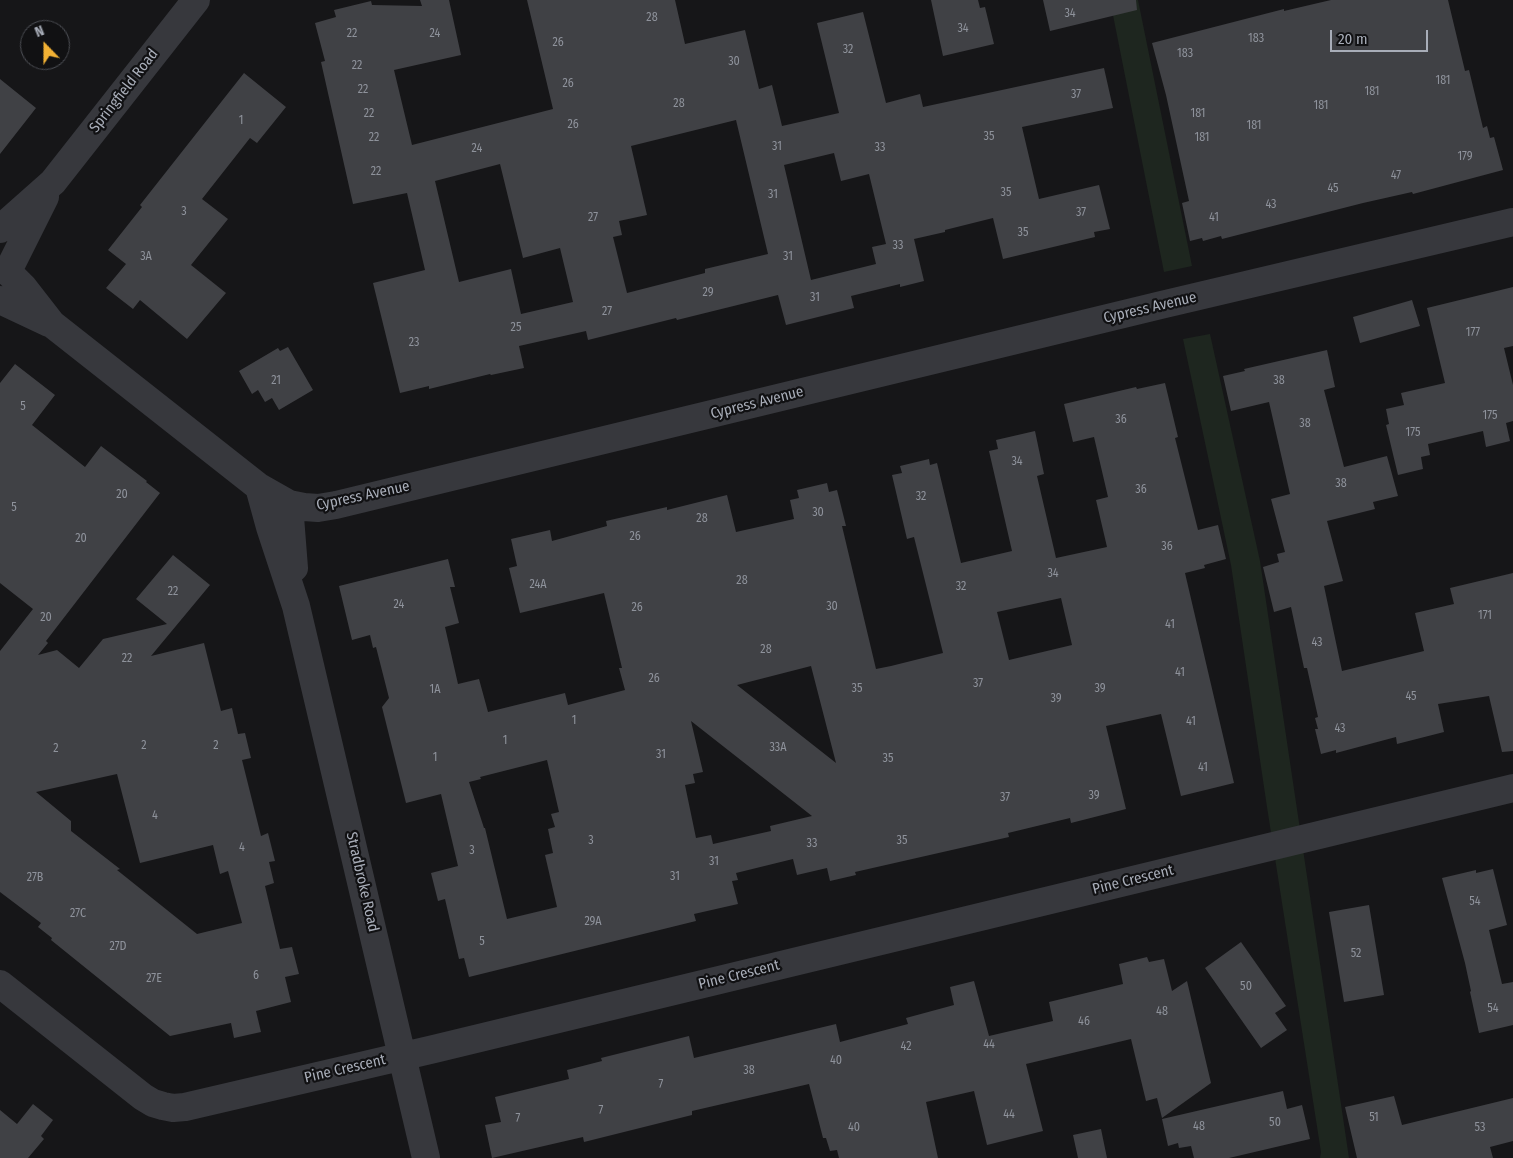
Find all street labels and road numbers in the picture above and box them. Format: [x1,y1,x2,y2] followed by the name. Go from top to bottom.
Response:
[86,46,162,136] street label: Springfield Road
[1102,289,1198,327] street label: Cypress Avenue
[709,383,805,423] street label: Cypress Avenue
[315,477,411,515] street label: Cypress Avenue
[342,830,382,934] street label: Stradbroke Road
[1091,861,1175,899] street label: Pine Crescent
[697,956,781,994] street label: Pine Crescent
[303,1051,387,1087] street label: Pine Crescent

